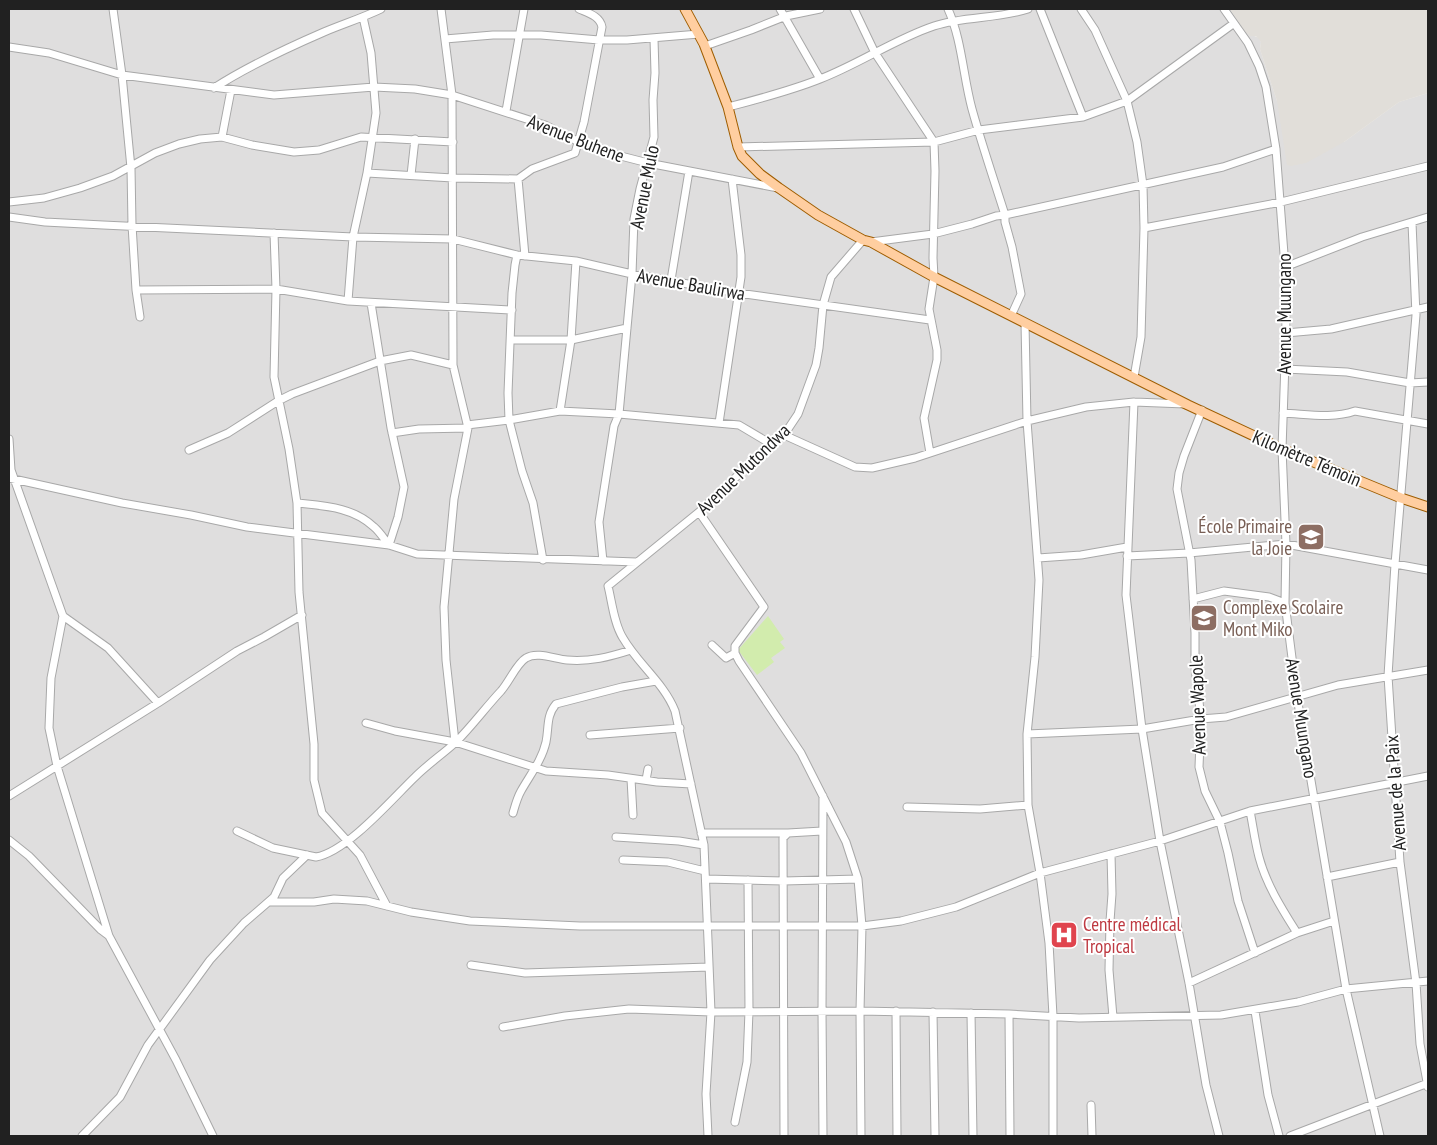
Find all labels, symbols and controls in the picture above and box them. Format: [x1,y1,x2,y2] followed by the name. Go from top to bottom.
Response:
[524,109,628,167] street label: Avenue Buhene
[624,143,664,231] street label: Avenue Mulo
[1272,253,1296,375] street label: Avenue Muungano
[635,263,747,305] street label: Avenue Baulirwa
[691,418,795,520] street label: Avenue Mutondwa
[1249,424,1365,492] street label: Kilomètre Témoin
[1198,514,1292,560] place label: École Primaire la Joie
[1296,522,1326,552] school or university icon: École Primaire la Joie
[1223,595,1343,641] place label: Complexe Scolaire Mont Miko
[1189,603,1219,633] school or university icon: Complexe Scolaire Mont Miko
[1183,654,1211,756] street label: Avenue Wapole
[1281,656,1323,780] street label: Avenue Muungano
[1379,734,1411,852] street label: Avenue de la Paix
[1083,912,1182,958] place label: Centre médical Tropical
[1049,920,1079,950] hospital icon: Centre médical Tropical

